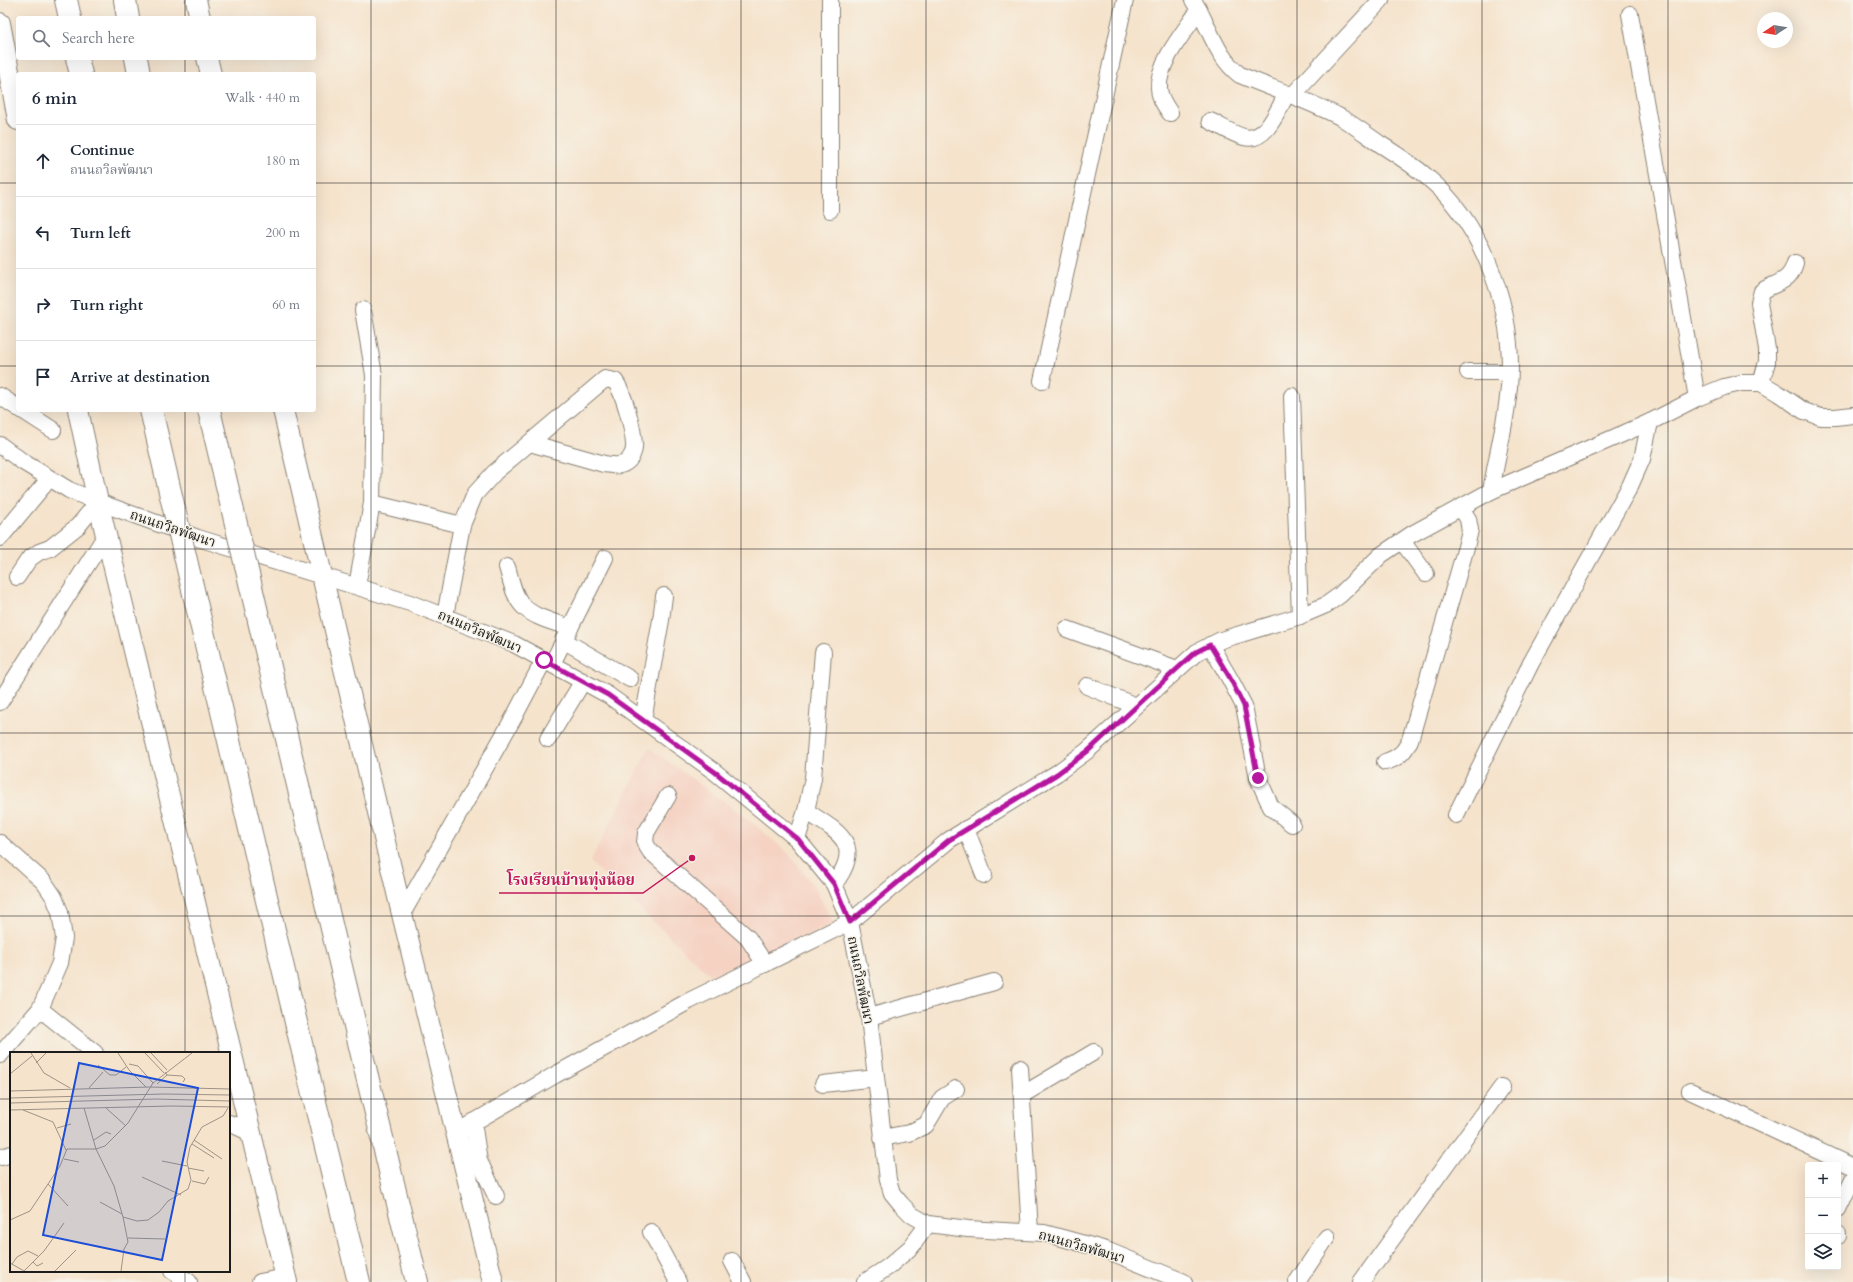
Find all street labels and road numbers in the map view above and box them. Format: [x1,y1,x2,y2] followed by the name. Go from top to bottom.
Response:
[127,505,218,552] street label: ถนนถวิลพัฒนา
[435,605,525,658] street label: ถนนถวิลพัฒนา
[843,934,878,1026] street label: ถนนถวิลพัฒนา
[1036,1225,1128,1268] street label: ถนนถวิลพัฒนา

